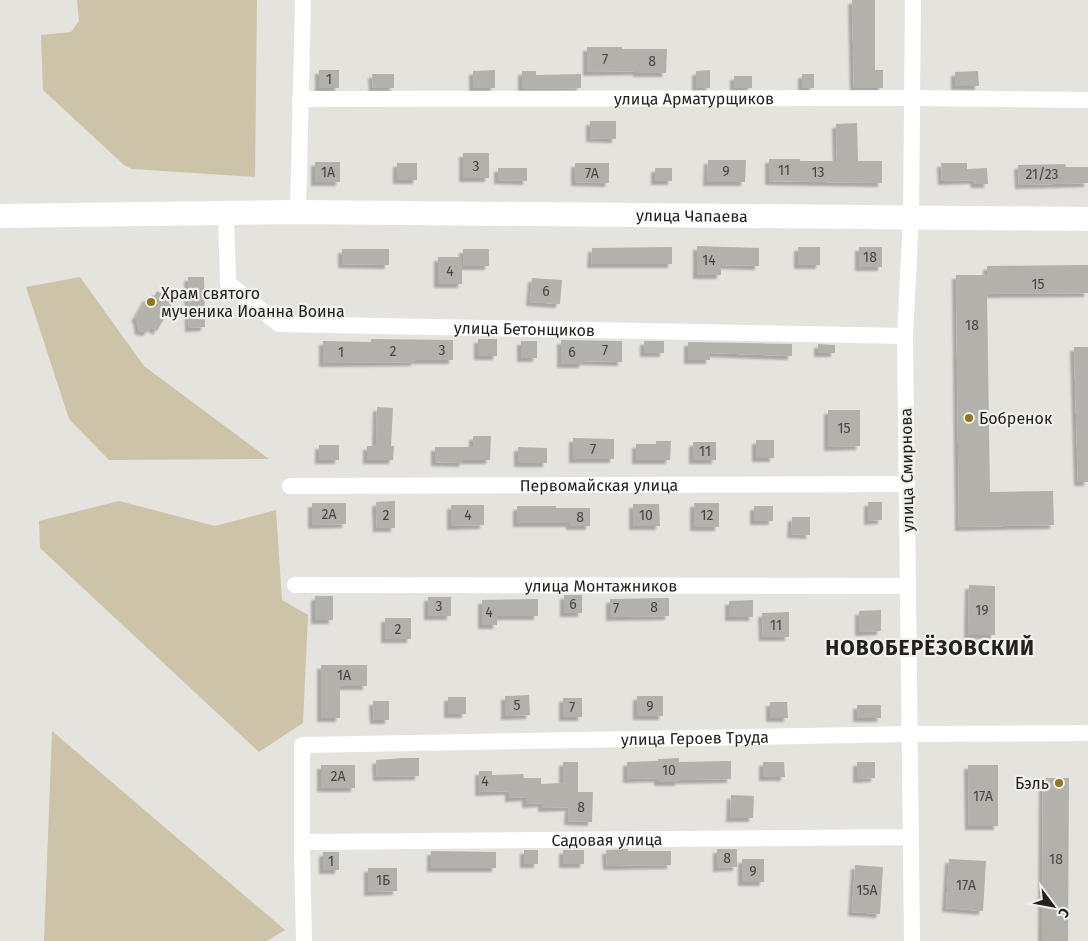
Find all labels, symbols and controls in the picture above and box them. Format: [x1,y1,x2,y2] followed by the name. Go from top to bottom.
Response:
[602,51,608,68] house number: 7
[648,53,656,70] house number: 8
[326,71,332,88] house number: 1
[614,89,774,108] street label: улица Арматурщиков
[473,158,480,175] house number: 3
[778,162,790,179] house number: 11
[722,163,730,180] house number: 9
[321,164,335,181] house number: 1А
[811,164,825,181] house number: 13
[585,165,599,182] house number: 7А
[1025,166,1059,183] house number: 21/23
[636,205,748,225] street label: улица Чапаева
[863,249,877,266] house number: 18
[702,252,716,269] house number: 14
[446,263,454,280] house number: 4
[1031,276,1045,293] house number: 15
[542,283,550,300] house number: 6
[161,284,345,321] place label: Храм святого мученика Иоанна Воина
[145,296,157,308] marker: Храм святого мученика Иоанна Воина
[965,317,979,334] house number: 18
[454,318,595,340] street label: улица Бетонщиков
[439,342,446,359] house number: 3
[602,342,608,359] house number: 7
[390,343,397,360] house number: 2
[338,344,344,361] house number: 1
[568,344,576,361] house number: 6
[896,408,918,532] street label: улица Смирнова
[979,409,1053,428] place label: Бобренок
[963,412,975,424] marker: Бобренок
[837,420,851,437] house number: 15
[590,441,596,458] house number: 7
[699,443,711,460] house number: 11
[520,475,678,495] street label: Первомайская улица
[322,506,336,523] house number: 2А
[383,507,390,524] house number: 2
[464,507,472,524] house number: 4
[639,507,653,524] house number: 10
[701,507,714,524] house number: 12
[576,509,584,526] house number: 8
[525,576,677,595] street label: улица Монтажников
[569,596,577,613] house number: 6
[436,598,443,615] house number: 3
[650,599,658,616] house number: 8
[613,600,619,617] house number: 7
[975,602,989,619] house number: 19
[485,604,493,621] house number: 4
[770,617,782,634] house number: 11
[395,621,402,638] house number: 2
[825,634,1035,661] district label: НОВОБЕРЁЗОВСКИЙ
[337,667,351,684] house number: 1А
[513,697,521,714] house number: 5
[646,698,654,715] house number: 9
[569,699,575,716] house number: 7
[621,727,769,749] street label: улица Героев Труда
[662,762,676,779] house number: 10
[331,768,345,785] house number: 2А
[481,773,489,790] house number: 4
[1015,774,1049,793] place label: Бэль
[1053,777,1065,789] marker: Бэль
[973,788,993,805] house number: 17А
[577,799,585,816] house number: 8
[551,830,663,849] street label: Садовая улица
[723,850,731,867] house number: 8
[1049,851,1063,868] house number: 18
[328,853,334,870] house number: 1
[749,863,757,880] house number: 9
[376,872,390,889] house number: 1Б
[956,877,976,894] house number: 17А
[1028,881,1078,931] north arrow
[856,882,878,899] house number: 15А
[1054,905,1073,921] text: С

